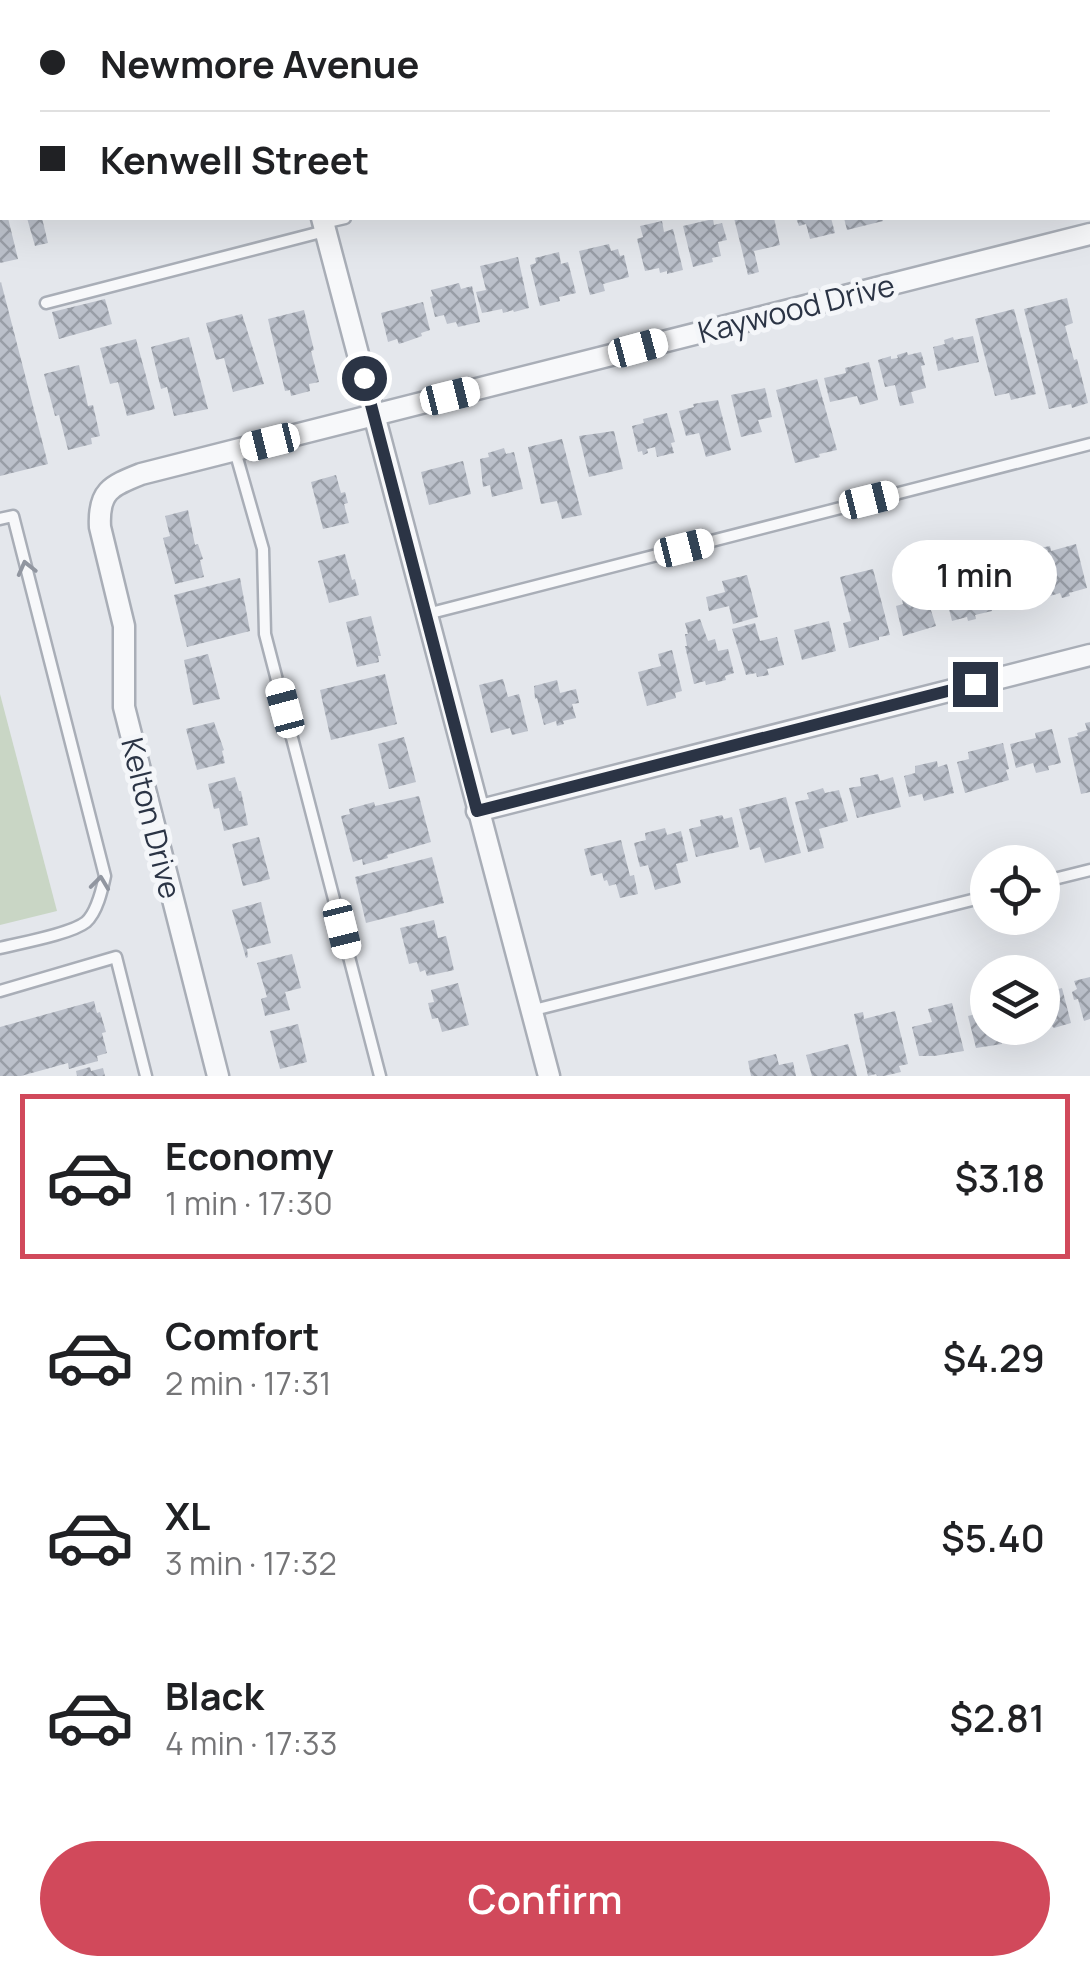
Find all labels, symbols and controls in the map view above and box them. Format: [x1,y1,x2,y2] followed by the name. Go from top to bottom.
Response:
[100,37,419,89] text: Newmore Avenue
[100,133,369,185] text: Kenwell Street
[693,264,899,352] street label: Kaywood Drive
[605,326,671,370] car
[342,356,387,401] route start
[417,374,483,418] car
[237,420,303,464] car
[836,478,902,522] car
[651,526,717,570] car
[892,539,1058,609] callout: 1 min
[936,553,1013,597] text: 1 min
[17,560,38,577] one-way arrow
[953,662,998,707] route end
[263,675,307,741] car
[112,733,192,903] street label: Kelton Drive
[970,845,1060,1045] map controls
[970,845,1060,935] button: locate
[89,875,110,891] one-way arrow
[320,896,364,962] car
[970,955,1060,1045] button: layers
[165,1129,334,1181] text: Economy
[45,1132,135,1222] icon: car
[955,1151,1045,1203] text: $3.18
[165,1181,333,1225] text: 1 min · 17:30
[165,1309,319,1361] text: Comfort
[45,1312,135,1402] icon: car
[943,1331,1045,1383] text: $4.29
[165,1361,332,1405] text: 2 min · 17:31
[165,1489,210,1541] text: XL
[45,1492,135,1582] icon: car
[941,1511,1045,1563] text: $5.40
[165,1541,337,1585] text: 3 min · 17:32
[165,1669,264,1721] text: Black
[45,1672,135,1762] icon: car
[950,1691,1045,1743] text: $2.81
[165,1721,337,1765] text: 4 min · 17:33
[40,1841,1050,1956] button: Confirm

